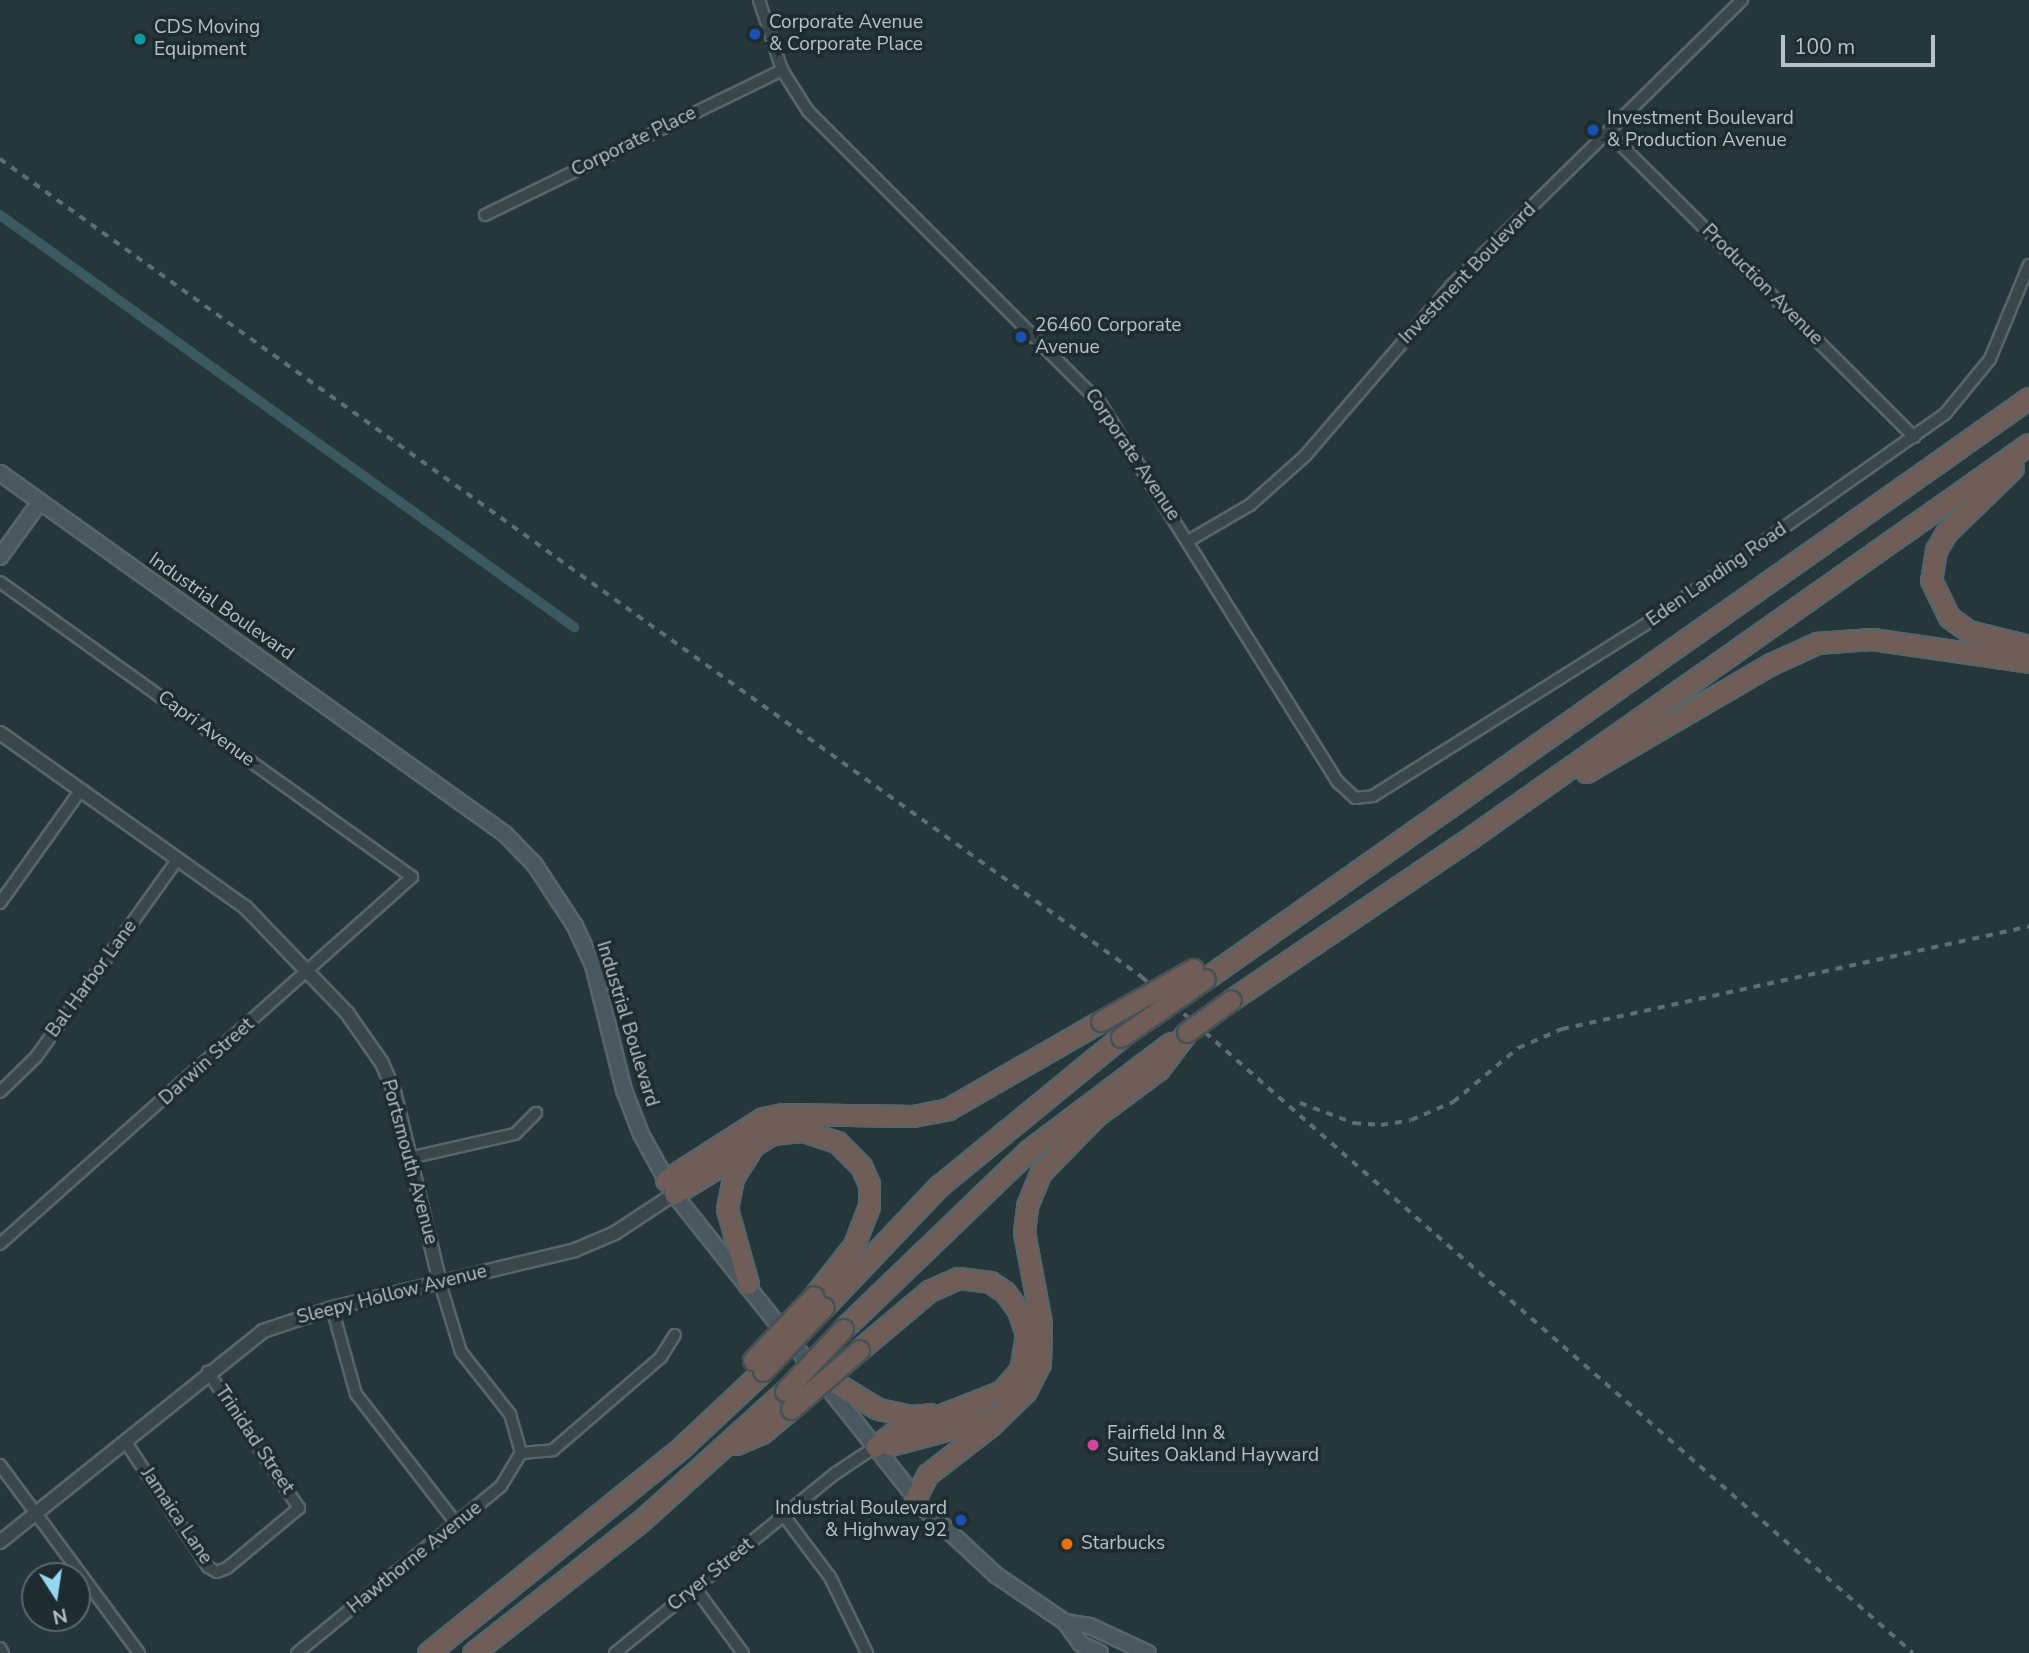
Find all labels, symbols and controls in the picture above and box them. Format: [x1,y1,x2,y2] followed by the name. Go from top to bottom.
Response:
[769,12,923,56] place label: Corporate Avenue & Corporate Place
[154,17,260,61] place label: CDS Moving Equipment
[1784,21,1938,65] scale bar
[747,26,763,42] marker: Corporate Avenue & Corporate Place
[132,31,148,47] marker: CDS Moving Equipment
[1794,33,1855,61] text: 100 m
[568,102,700,182] street label: Corporate Place
[1607,108,1794,152] place label: Investment Boulevard & Production Avenue
[1585,122,1601,138] marker: Investment Boulevard & Production Avenue
[1395,199,1541,349] street label: Investment Boulevard
[1697,220,1827,350] street label: Production Avenue
[1035,315,1181,359] place label: 26460 Corporate Avenue
[1013,329,1029,345] marker: 26460 Corporate Avenue
[1079,385,1185,525] street label: Corporate Avenue
[1643,518,1791,632] street label: Eden Landing Road
[144,548,298,666] street label: Industrial Boulevard
[153,686,259,772] street label: Capri Avenue
[42,916,142,1042] street label: Bal Harbor Lane
[591,938,663,1110] street label: Industrial Boulevard
[155,1014,259,1110] street label: Darwin Street
[376,1077,442,1247] street label: Portsmouth Avenue
[295,1260,489,1330] street label: Sleepy Hollow Avenue
[210,1382,298,1498] street label: Trinidad Street
[1107,1423,1319,1467] place label: Fairfield Inn & Suites Oakland Hayward
[1085,1437,1101,1453] marker: Fairfield Inn & Suites Oakland Hayward
[135,1463,217,1569] street label: Jamaica Lane
[343,1497,487,1619] street label: Hawthorne Avenue
[775,1498,947,1542] place label: Industrial Boulevard & Highway 92
[953,1512,969,1528] marker: Industrial Boulevard & Highway 92
[1081,1533,1165,1555] place label: Starbucks
[664,1534,758,1616] street label: Cryer Street
[1059,1536,1075,1552] marker: Starbucks
[21,1562,91,1632] north arrow
[50,1601,70,1630] text: N

